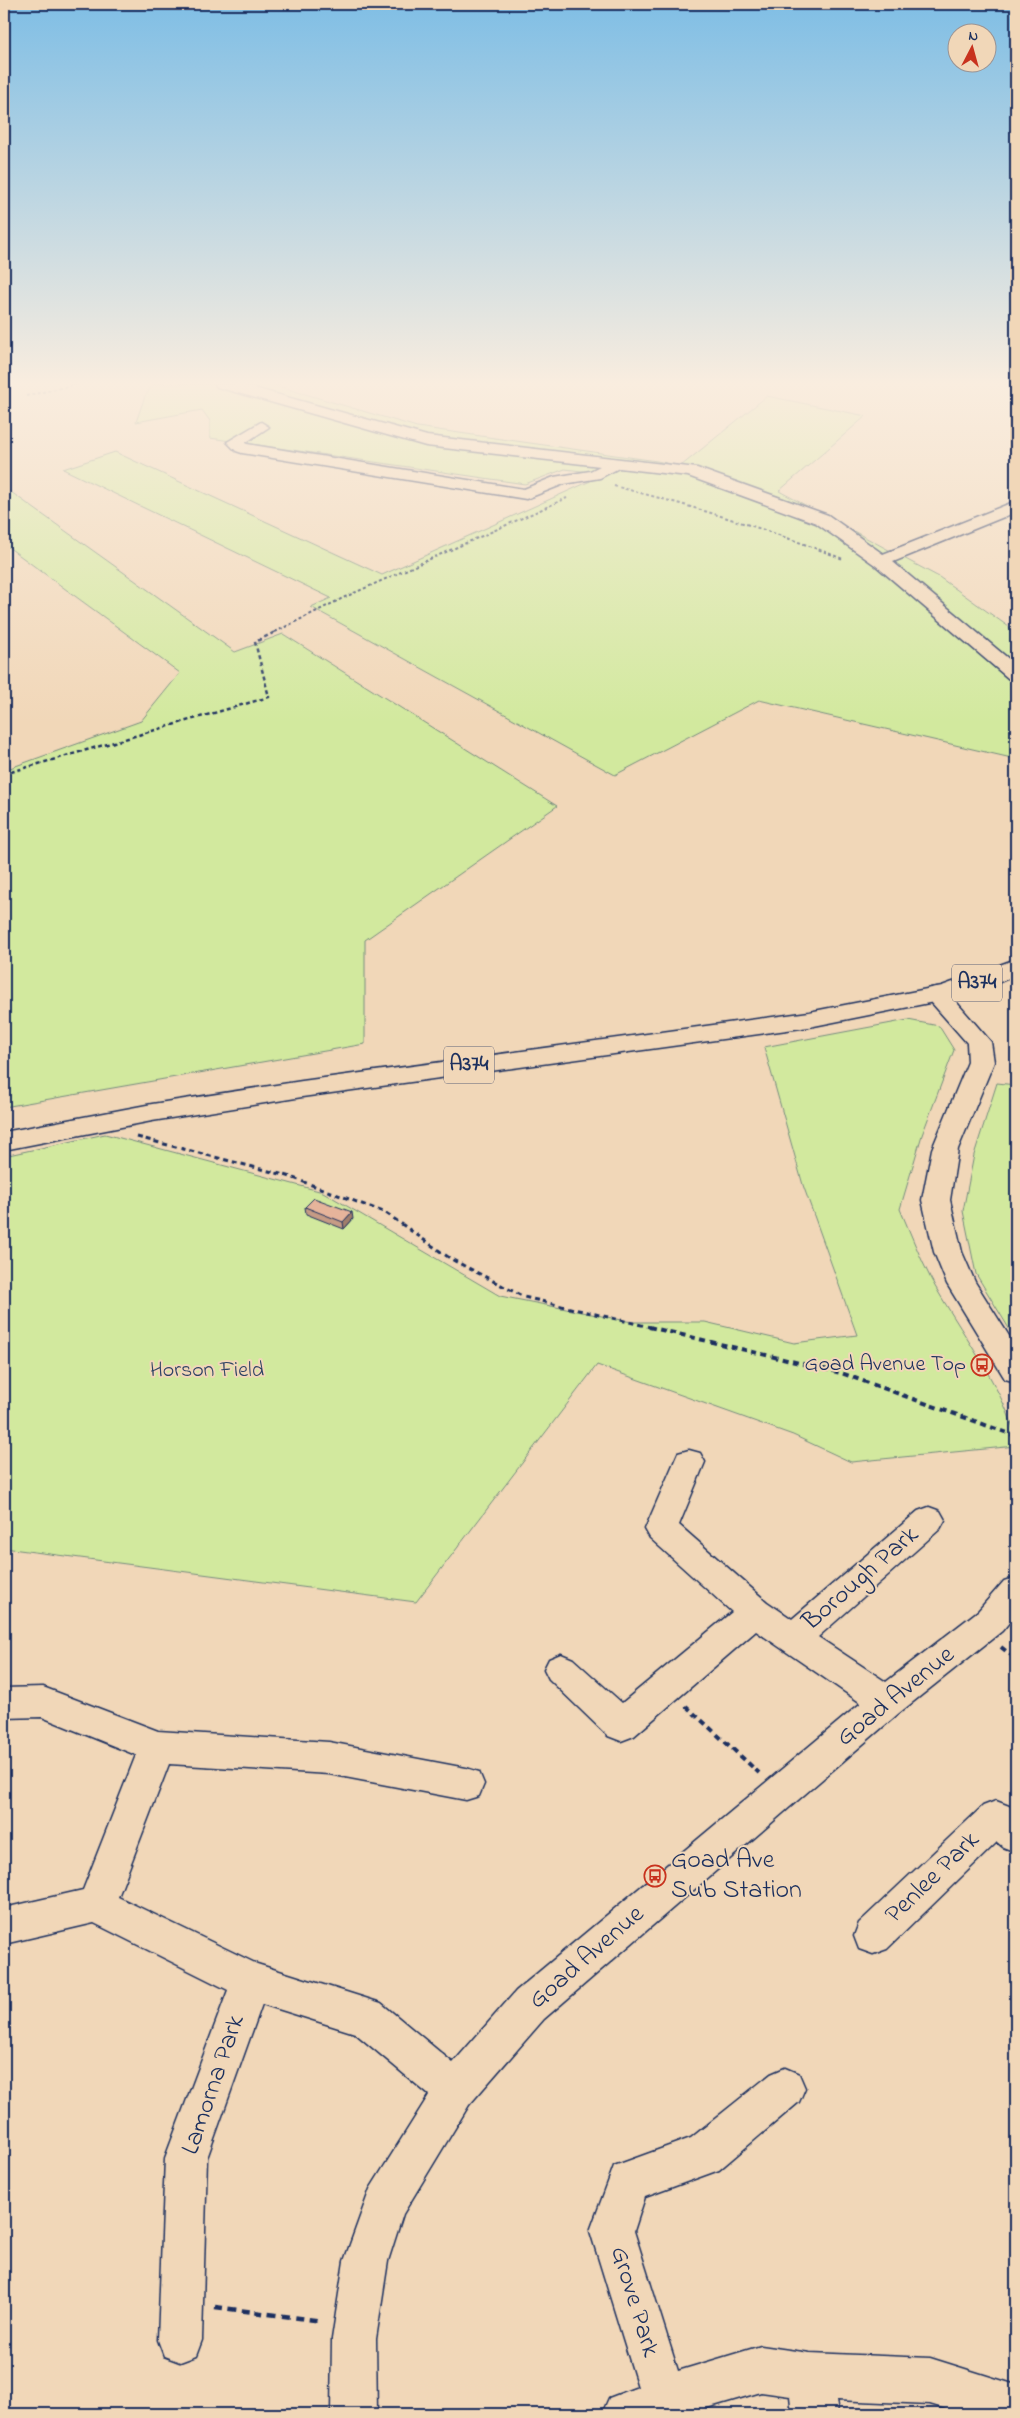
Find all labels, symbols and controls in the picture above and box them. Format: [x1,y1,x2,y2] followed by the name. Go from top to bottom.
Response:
[948,22,998,72] north arrow
[967,26,979,47] text: N
[952,964,1002,1001] road number: A374
[444,1046,494,1084] road number: A374
[805,1349,966,1381] place label: Goad Avenue Top
[970,1353,994,1377] bus stop icon: Goad Avenue Top
[150,1355,264,1387] park label: Horson Field
[793,1517,928,1641] street label: Borough Park
[829,1637,964,1757] street label: Goad Avenue
[877,1823,989,1933] street label: Penlee Park
[671,1842,802,1910] place label: Goad Ave Sub Station
[643,1864,667,1888] bus stop icon: Goad Ave Sub Station
[521,1897,654,2019] street label: Goad Avenue
[172,2009,256,2160] street label: Lamorna Park
[599,2242,669,2363] street label: Grove Park

